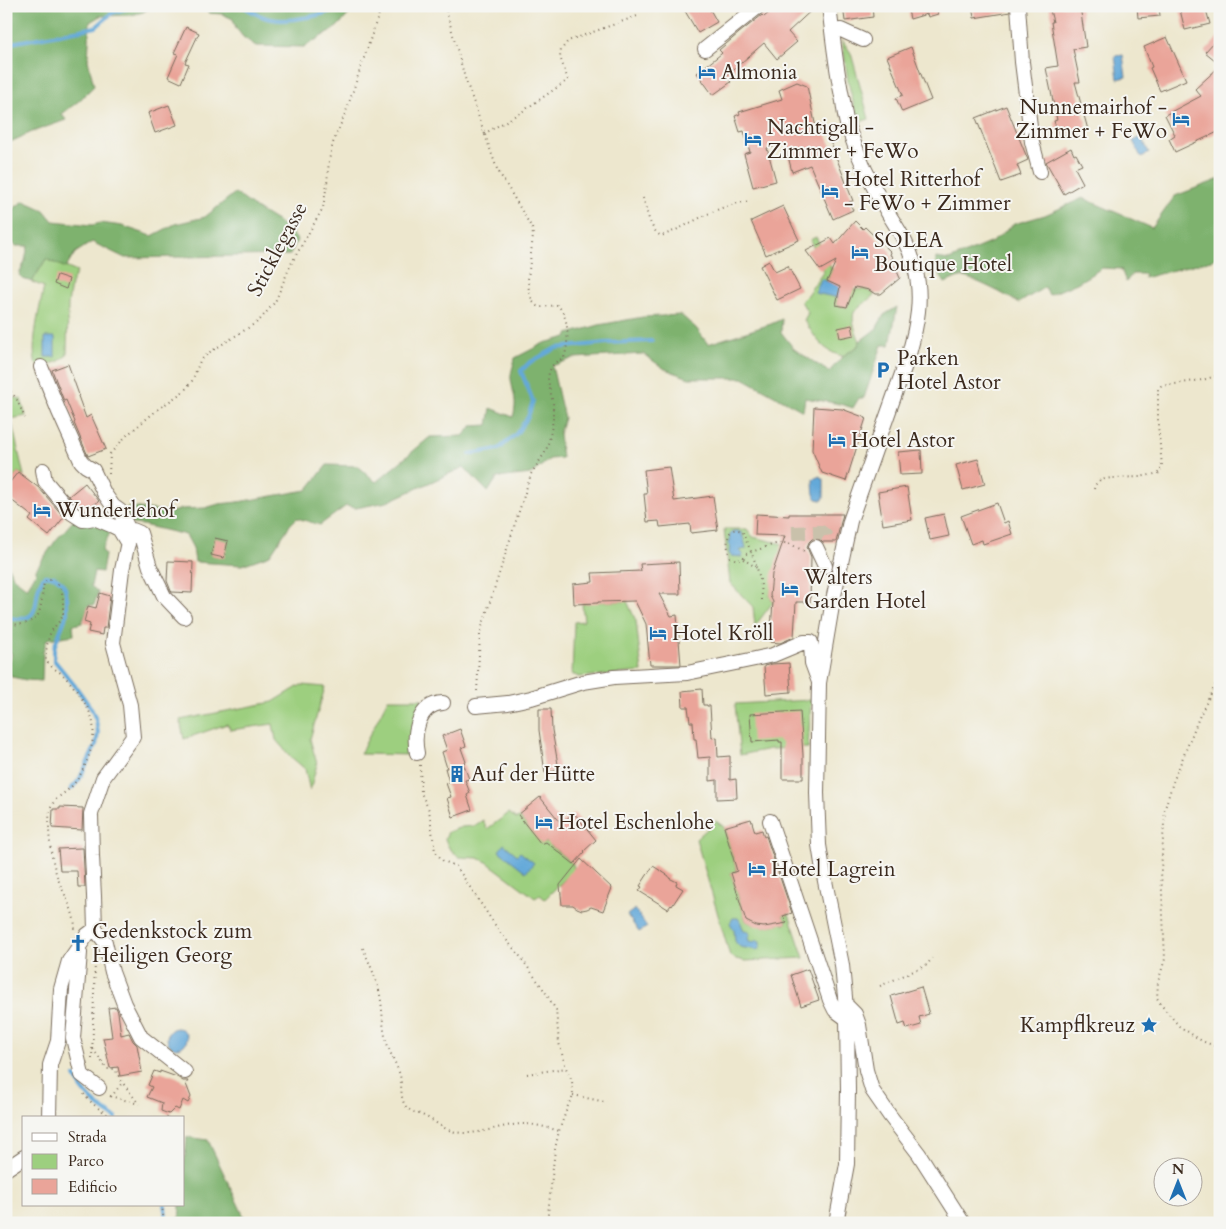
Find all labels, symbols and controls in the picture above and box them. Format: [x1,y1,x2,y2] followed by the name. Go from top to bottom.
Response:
[721,58,797,87] place label: Almonia
[697,62,717,82] hotel icon: Almonia
[1015,93,1167,146] place label: Nunnemairhof - Zimmer + FeWo
[1171,109,1191,129] hotel icon: Nunnemairhof - Zimmer + FeWo
[767,113,919,166] place label: Nachtigall - Zimmer + FeWo
[743,129,763,149] hotel icon: Nachtigall - Zimmer + FeWo
[844,165,1011,218] place label: Hotel Ritterhof - FeWo + Zimmer
[820,181,840,201] hotel icon: Hotel Ritterhof - FeWo + Zimmer
[240,197,314,302] street label: Sticklegasse
[874,226,1012,279] place label: SOLEA Boutique Hotel
[850,242,870,262] hotel icon: SOLEA Boutique Hotel
[897,344,1001,397] place label: Parken Hotel Astor
[873,360,893,380] parking icon: Parken Hotel Astor
[851,426,955,455] place label: Hotel Astor
[827,430,847,450] hotel icon: Hotel Astor
[55,496,179,525] place label: Wunderlehof
[32,500,52,520] hotel icon: Wunderlehof
[803,563,926,616] place label: Walters Garden Hotel
[780,579,800,599] hotel icon: Walters Garden Hotel
[672,619,773,648] place label: Hotel Kröll
[648,623,668,643] hotel icon: Hotel Kröll
[471,760,595,789] place label: Auf der Hütte
[447,764,467,784] building icon: Auf der Hütte
[558,808,714,837] place label: Hotel Eschenlohe
[534,812,554,832] hotel icon: Hotel Eschenlohe
[771,855,896,884] place label: Hotel Lagrein
[747,859,767,879] hotel icon: Hotel Lagrein
[92,917,252,970] place label: Gedenkstock zum Heiligen Georg
[68,933,88,953] church icon: Gedenkstock zum Heiligen Georg
[1020,1011,1136,1040] place label: Kampflkreuz
[1139,1015,1159,1035] place icon: Kampflkreuz
[22,1116,185,1206] legend
[68,1127,107,1147] text: Strada
[68,1151,104,1171] text: Parco
[1154,1156,1204,1206] north arrow
[1172,1160,1184,1179] text: N
[68,1177,117,1197] text: Edificio

